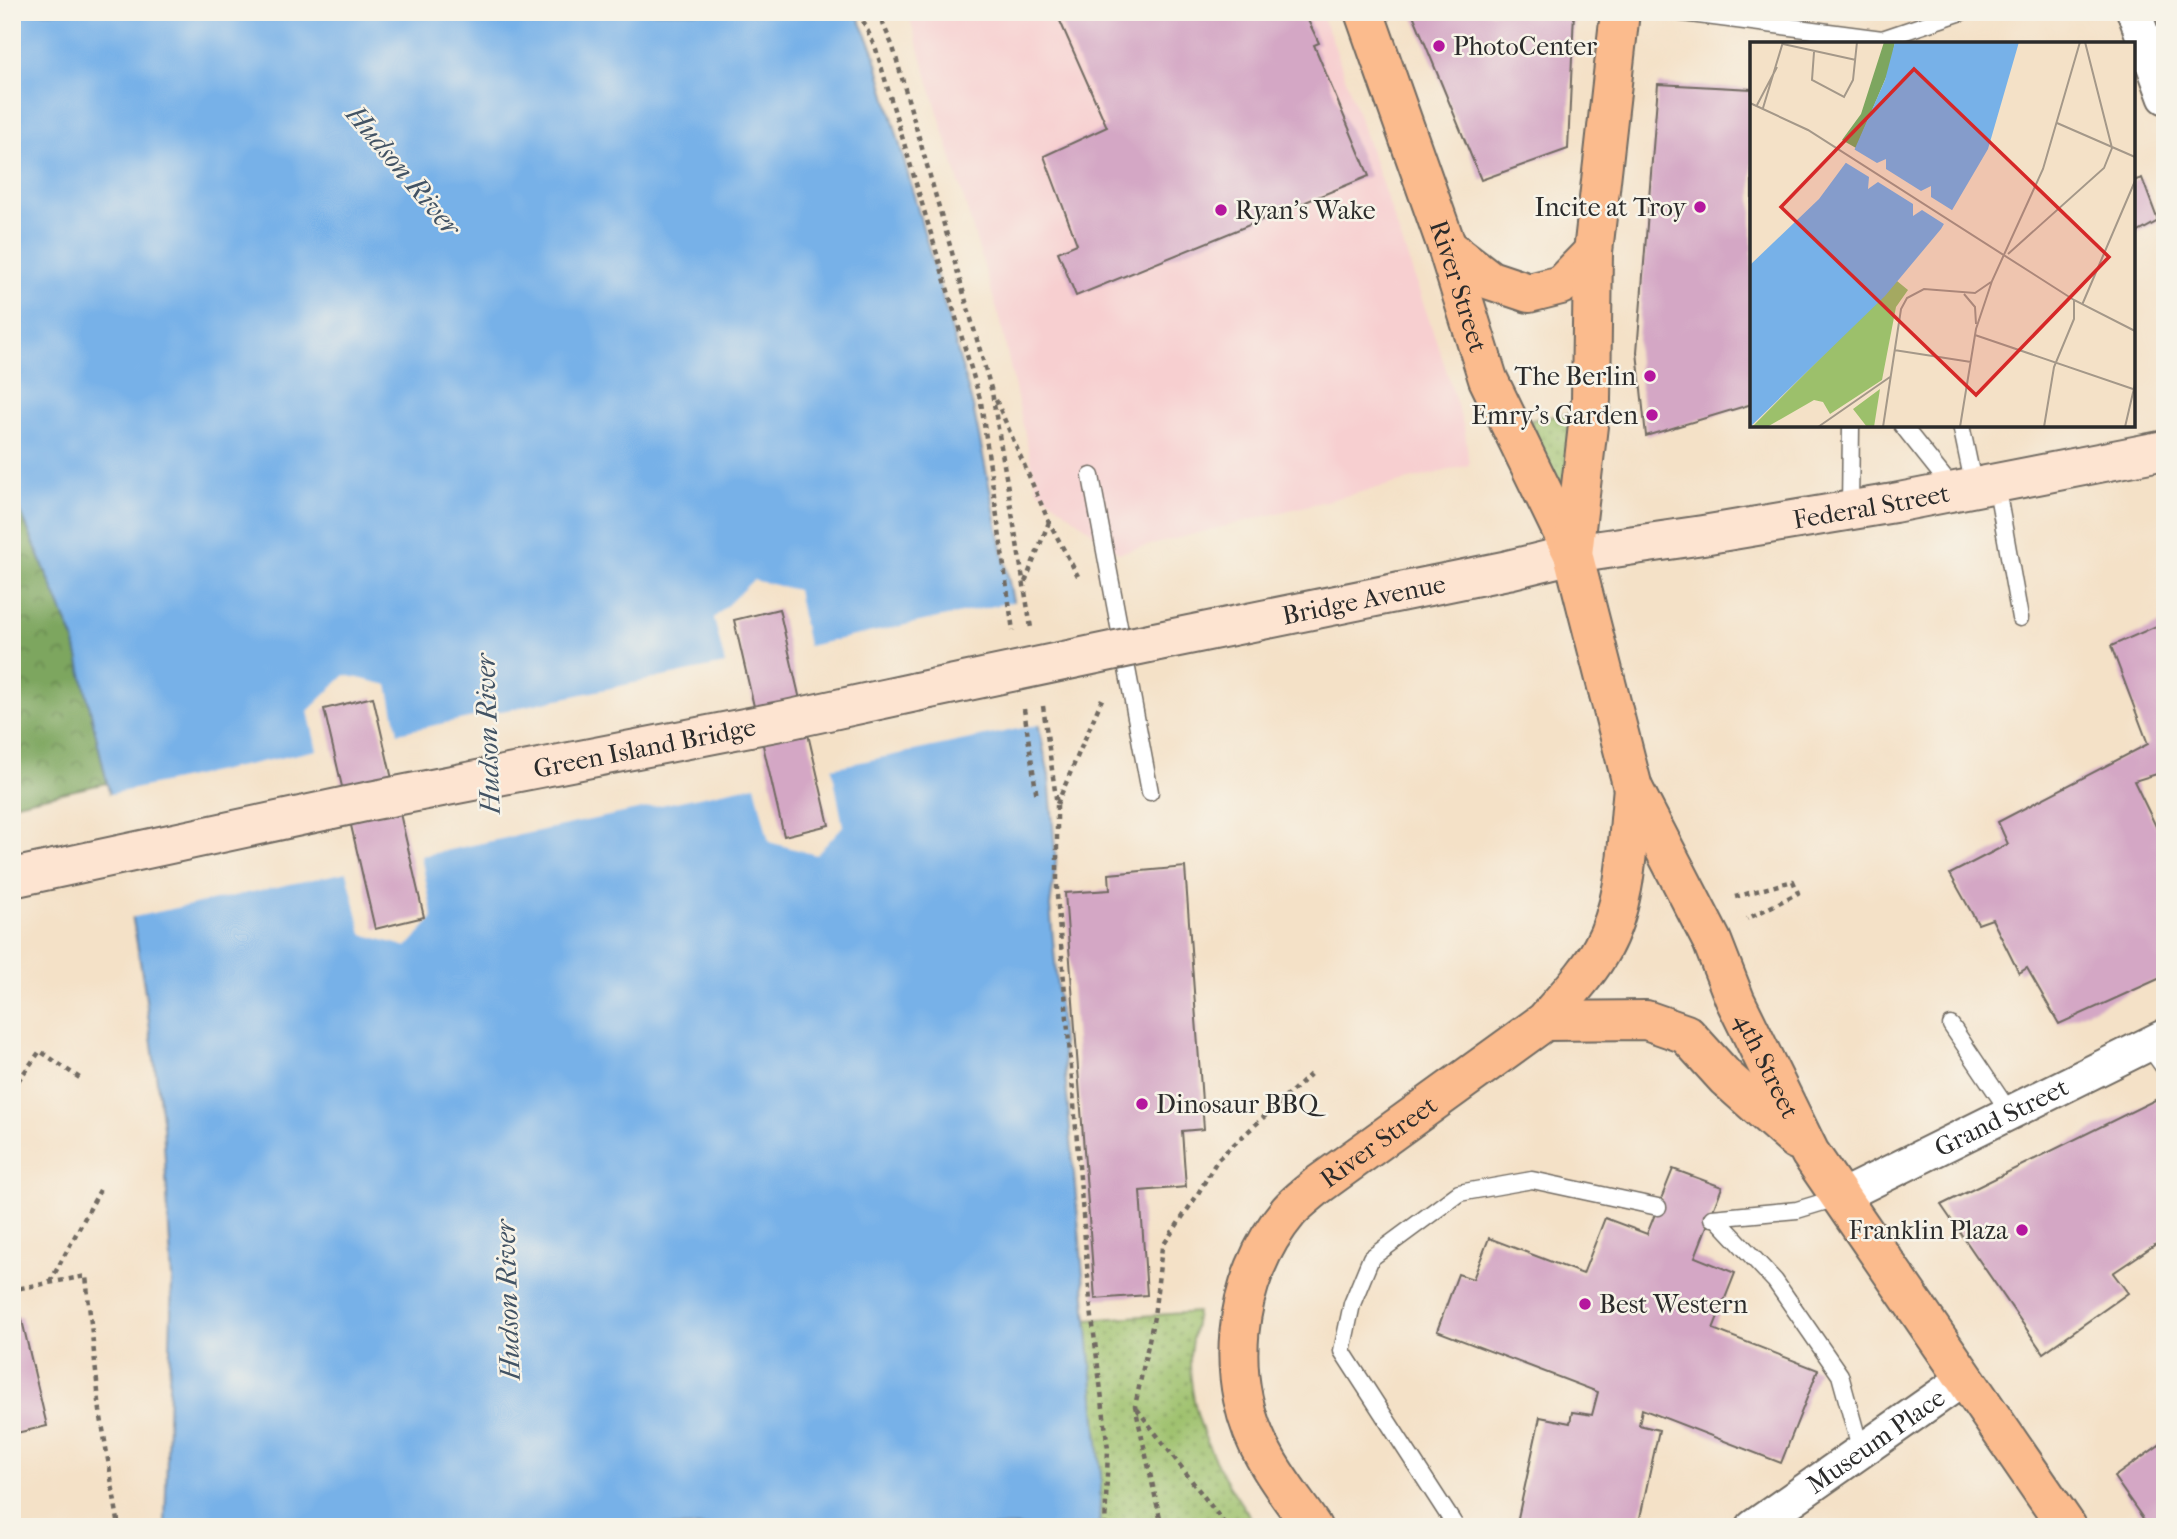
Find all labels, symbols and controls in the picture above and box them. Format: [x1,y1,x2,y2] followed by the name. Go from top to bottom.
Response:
[1453,31,1597,62] place label: PhotoCenter
[1431,38,1447,54] marker: PhotoCenter
[1750,42,2135,427] inset map
[339,98,469,244] water label: Hudson River
[1534,192,1687,223] place label: Incite at Troy
[1235,195,1376,226] place label: Ryan's Wake
[1692,199,1708,215] marker: Incite at Troy
[1213,202,1229,218] marker: Ryan's Wake
[1423,216,1494,357] street label: River Street
[1514,361,1636,392] place label: The Berlin
[1642,368,1658,384] marker: The Berlin
[1471,400,1638,431] place label: Emry’s Garden
[1644,407,1660,423] marker: Emry’s Garden
[1791,477,1953,536] street label: Federal Street
[1279,568,1448,632] street label: Bridge Avenue
[468,651,507,816] water label: Hudson River
[531,711,759,785] street label: Green Island Bridge
[1728,1008,1806,1124] street label: 4th Street
[1930,1071,2074,1164] street label: Grand Street
[1156,1089,1326,1120] place label: Dinosaur BBQ
[1314,1089,1444,1195] street label: River Street
[1134,1096,1150,1112] marker: Dinosaur BBQ
[1849,1215,2009,1246] place label: Franklin Plaza
[488,1217,527,1382] water label: Hudson River
[2014,1222,2030,1238] marker: Franklin Plaza
[1599,1289,1748,1320] place label: Best Western
[1577,1296,1593,1312] marker: Best Western
[1801,1382,1951,1500] street label: Museum Place

